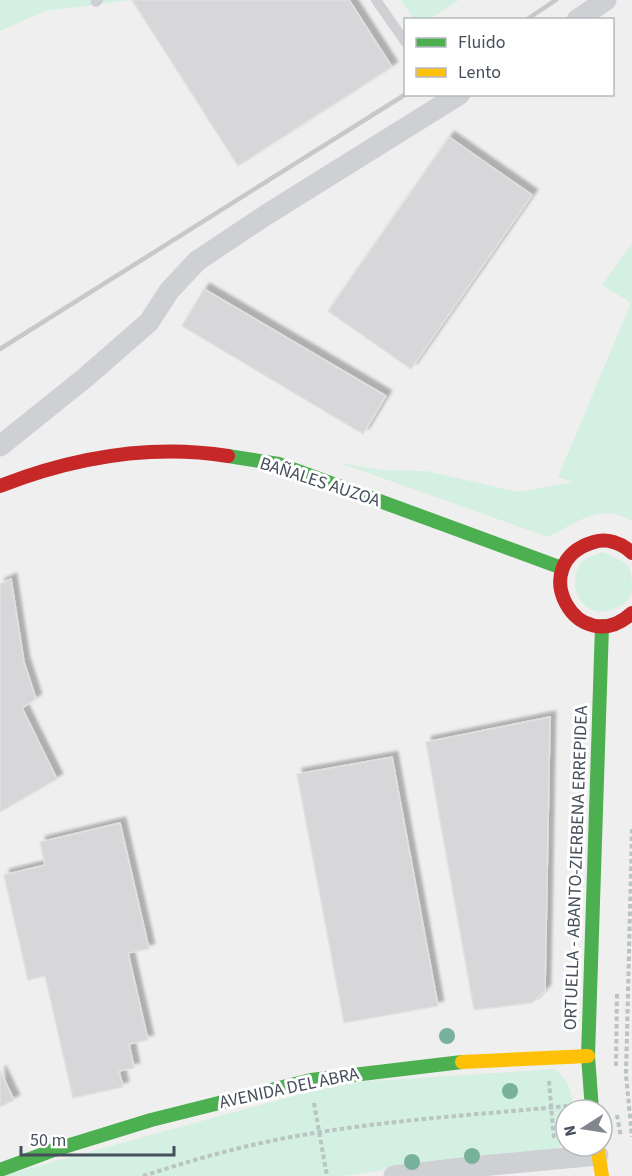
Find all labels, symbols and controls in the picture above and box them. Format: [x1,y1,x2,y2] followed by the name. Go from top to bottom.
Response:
[404,18,614,96] legend
[458,30,505,55] text: Fluido
[458,60,501,85] text: Lento
[257,451,384,513] street label: BAÑALES AUZOA
[558,705,594,1031] street label: ORTUELLA - ABANTO-ZIERBENA ERREPIDEA
[217,1061,361,1115] street label: AVENIDA DEL ABRA
[554,1098,614,1158] north arrow
[21,1119,174,1157] scale bar
[558,1123,582,1138] text: N
[30,1128,66,1153] text: 50 m

